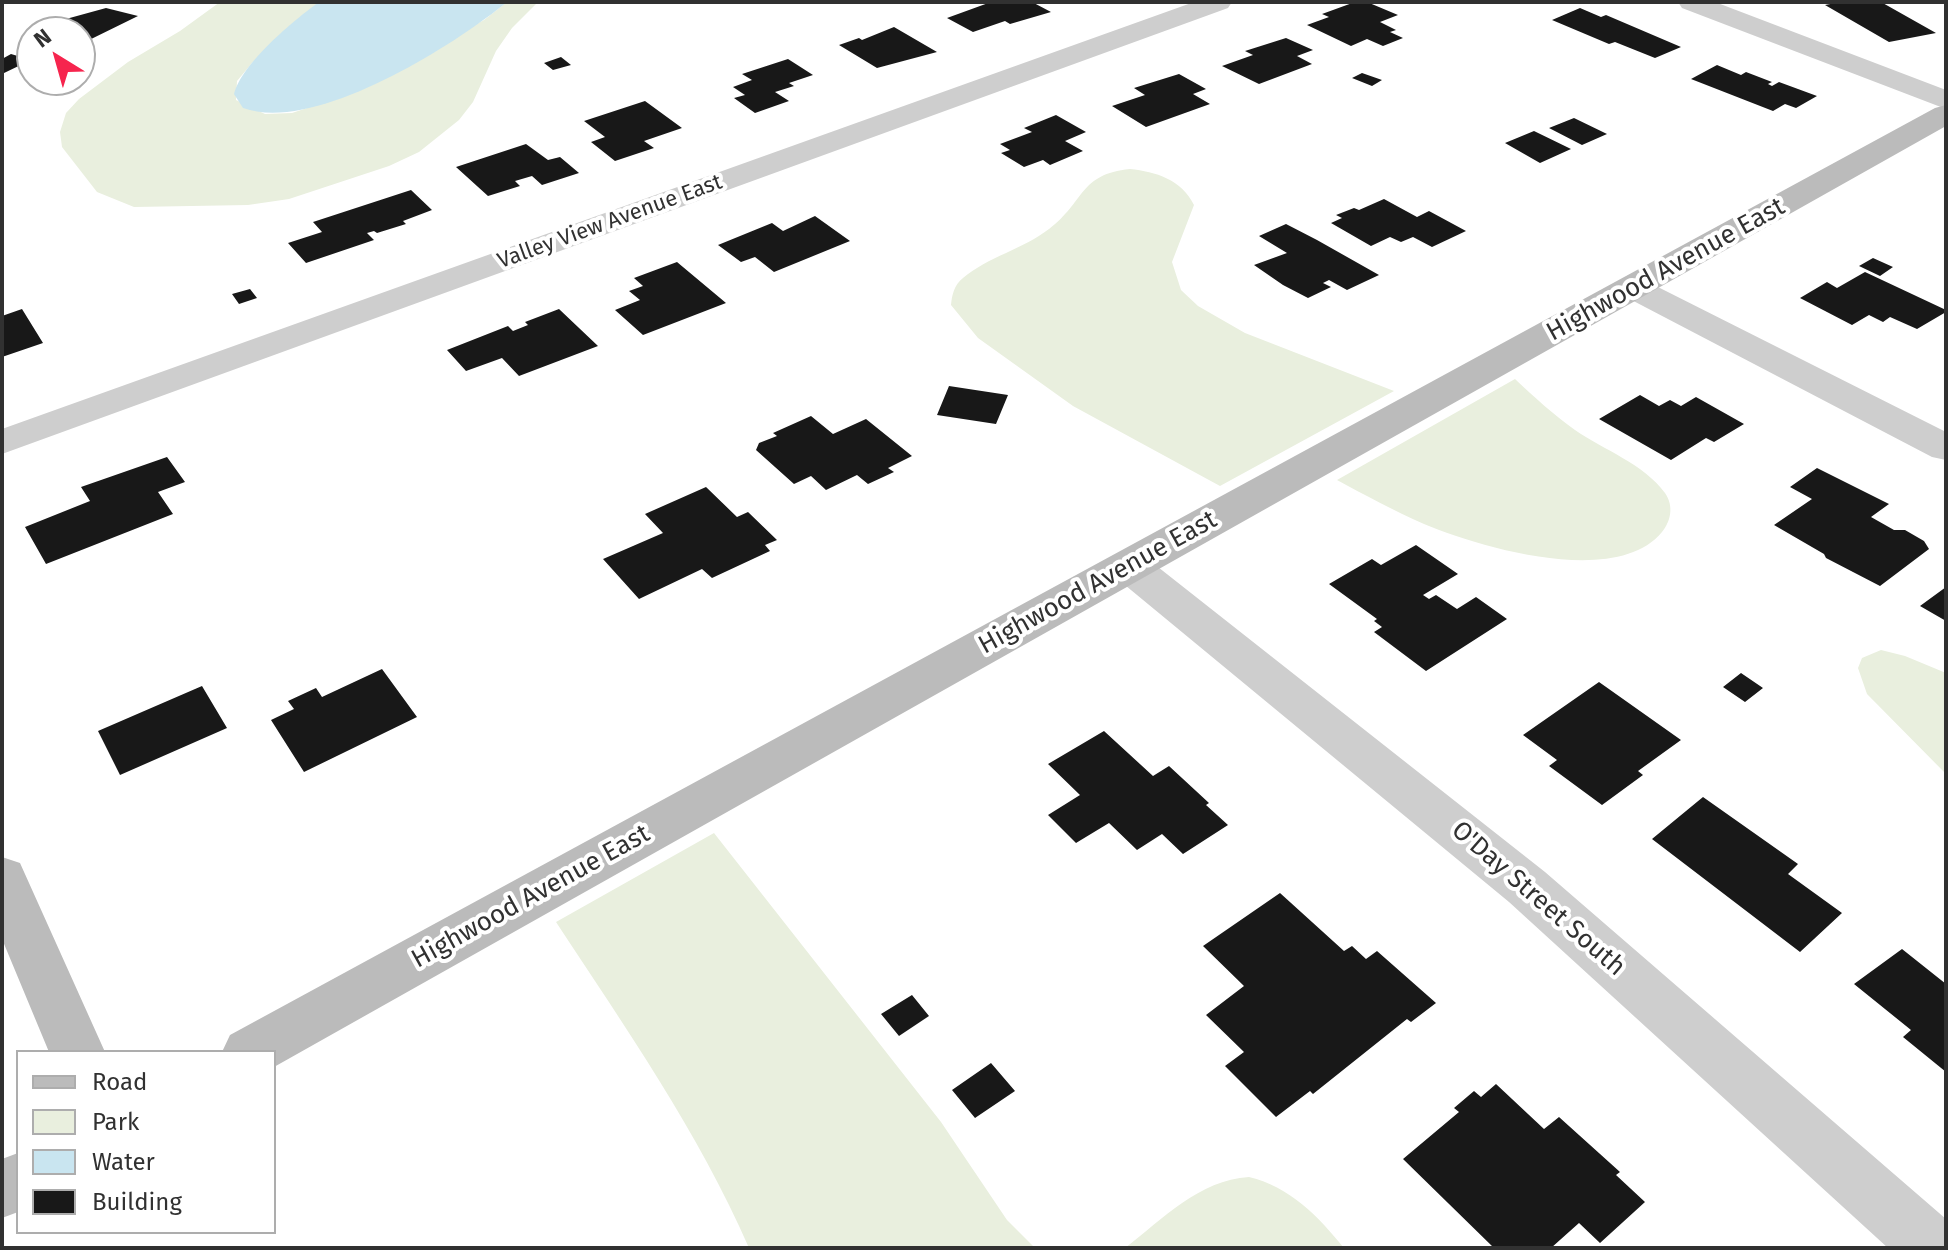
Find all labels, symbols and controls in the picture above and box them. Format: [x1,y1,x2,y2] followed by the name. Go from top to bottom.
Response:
[16,16,96,96] north arrow
[29,23,56,53] text: N
[494,169,726,275] street label: Valley View Avenue East
[1541,192,1791,348] street label: Highwood Avenue East
[973,505,1223,661] street label: Highwood Avenue East
[1445,815,1631,983] street label: O'Day Street South
[406,819,656,975] street label: Highwood Avenue East
[16,1050,276,1234] legend
[92,1068,147,1096] text: Road
[92,1108,139,1136] text: Park
[92,1148,155,1176] text: Water
[92,1188,182,1216] text: Building

